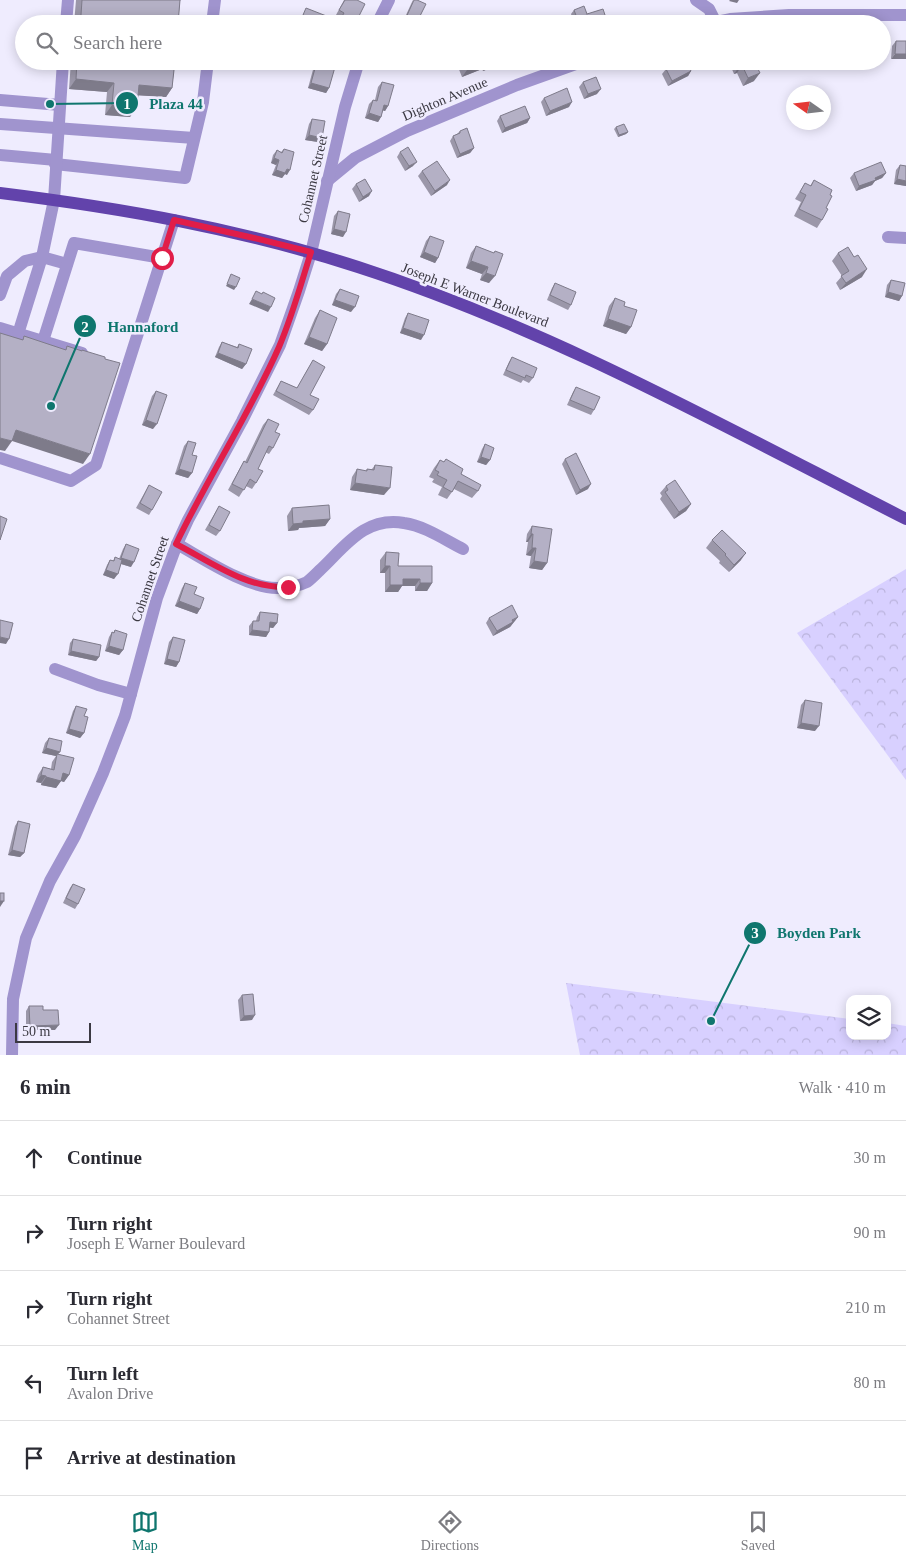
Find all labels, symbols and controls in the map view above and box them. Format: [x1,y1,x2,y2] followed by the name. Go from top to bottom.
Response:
[15,15,891,70] search box
[33,29,61,57] icon: search
[73,32,162,53] text: Search here
[400,74,490,124] street label: Dighton Avenue
[786,85,831,130] north arrow
[114,88,213,118] callout: Plaza 44
[123,96,131,112] text: 1
[149,96,203,112] text: Plaza 44
[296,133,330,224] street label: Cohannet Street
[151,247,174,270] route start
[399,260,551,330] street label: Joseph E Warner Boulevard
[72,311,188,341] callout: Hannaford
[81,319,89,335] text: 2
[108,319,179,335] text: Hannaford
[128,534,172,624] street label: Cohannet Street
[277,576,300,599] route end
[743,918,871,948] callout: Boyden Park
[751,925,759,941] text: 3
[777,925,862,941] text: Boyden Park
[846,995,891,1040] map controls
[846,995,891,1040] button: layers
[15,1020,91,1043] scale bar
[22,1024,50,1039] text: 50 m
[20,1075,71,1099] text: 6 min
[799,1079,886,1096] text: Walk · 410 m
[20,1144,48,1172] icon: ahead
[67,1147,142,1168] text: Continue
[854,1149,886,1166] text: 30 m
[67,1213,152,1234] text: Turn right
[20,1219,48,1247] icon: right
[854,1224,886,1241] text: 90 m
[67,1235,245,1252] text: Joseph E Warner Boulevard
[67,1288,152,1309] text: Turn right
[20,1294,48,1322] icon: right
[846,1299,886,1316] text: 210 m
[67,1310,170,1327] text: Cohannet Street
[67,1363,139,1384] text: Turn left
[20,1369,48,1397] icon: left
[854,1374,886,1391] text: 80 m
[67,1385,153,1402] text: Avalon Drive
[20,1444,48,1472] icon: arrive
[67,1447,236,1468] text: Arrive at destination
[131,1508,159,1554] tab: Map
[421,1508,479,1554] tab: Directions
[741,1508,775,1554] tab: Saved

